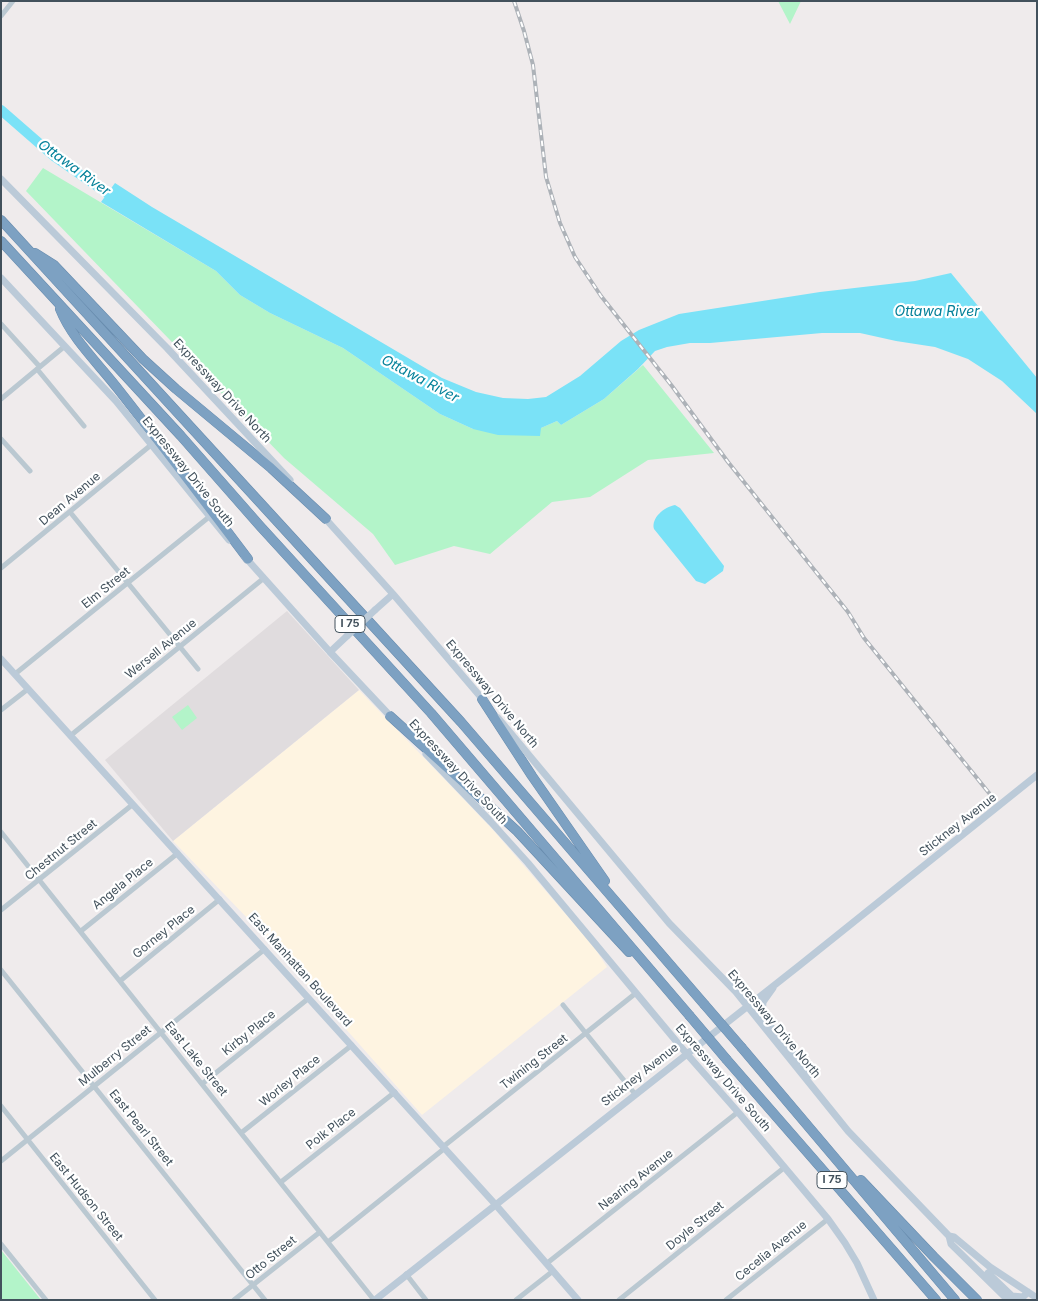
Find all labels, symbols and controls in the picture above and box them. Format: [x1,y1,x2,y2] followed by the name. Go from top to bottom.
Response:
[35,136,113,200] water label: Ottawa River
[894,304,980,320] water label: Ottawa River
[170,336,274,446] street label: Expressway Drive North
[378,352,462,406] water label: Ottawa River
[139,414,237,530] street label: Expressway Drive South
[37,469,103,529] street label: Dean Avenue
[79,564,133,612] street label: Elm Street
[123,616,199,682] street label: Wersell Avenue
[335,616,365,632] road number: I 75
[443,637,541,751] street label: Expressway Drive North
[406,717,510,827] street label: Expressway Drive South
[916,790,1000,860] street label: Stickney Avenue
[22,817,100,883] street label: Chestnut Street
[90,855,156,913] street label: Angela Place
[130,902,198,962] street label: Gorney Place
[245,910,355,1030] street label: East Manhattan Boulevard
[725,967,823,1081] street label: Expressway Drive North
[220,1007,278,1059] street label: Kirby Place
[162,1019,230,1099] street label: East Lake Street
[672,1021,774,1135] street label: Expressway Drive South
[76,1023,154,1089] street label: Mulberry Street
[497,1031,571,1093] street label: Twining Street
[598,1040,682,1110] street label: Stickney Avenue
[257,1052,323,1110] street label: Worley Place
[106,1087,176,1169] street label: East Pearl Street
[303,1105,359,1153] street label: Polk Place
[596,1146,676,1214] street label: Nearing Avenue
[46,1150,126,1244] street label: East Hudson Street
[817,1172,847,1188] road number: I 75
[663,1199,727,1253] street label: Doyle Street
[732,1218,810,1284] street label: Cecelia Avenue
[243,1233,299,1283] street label: Otto Street

